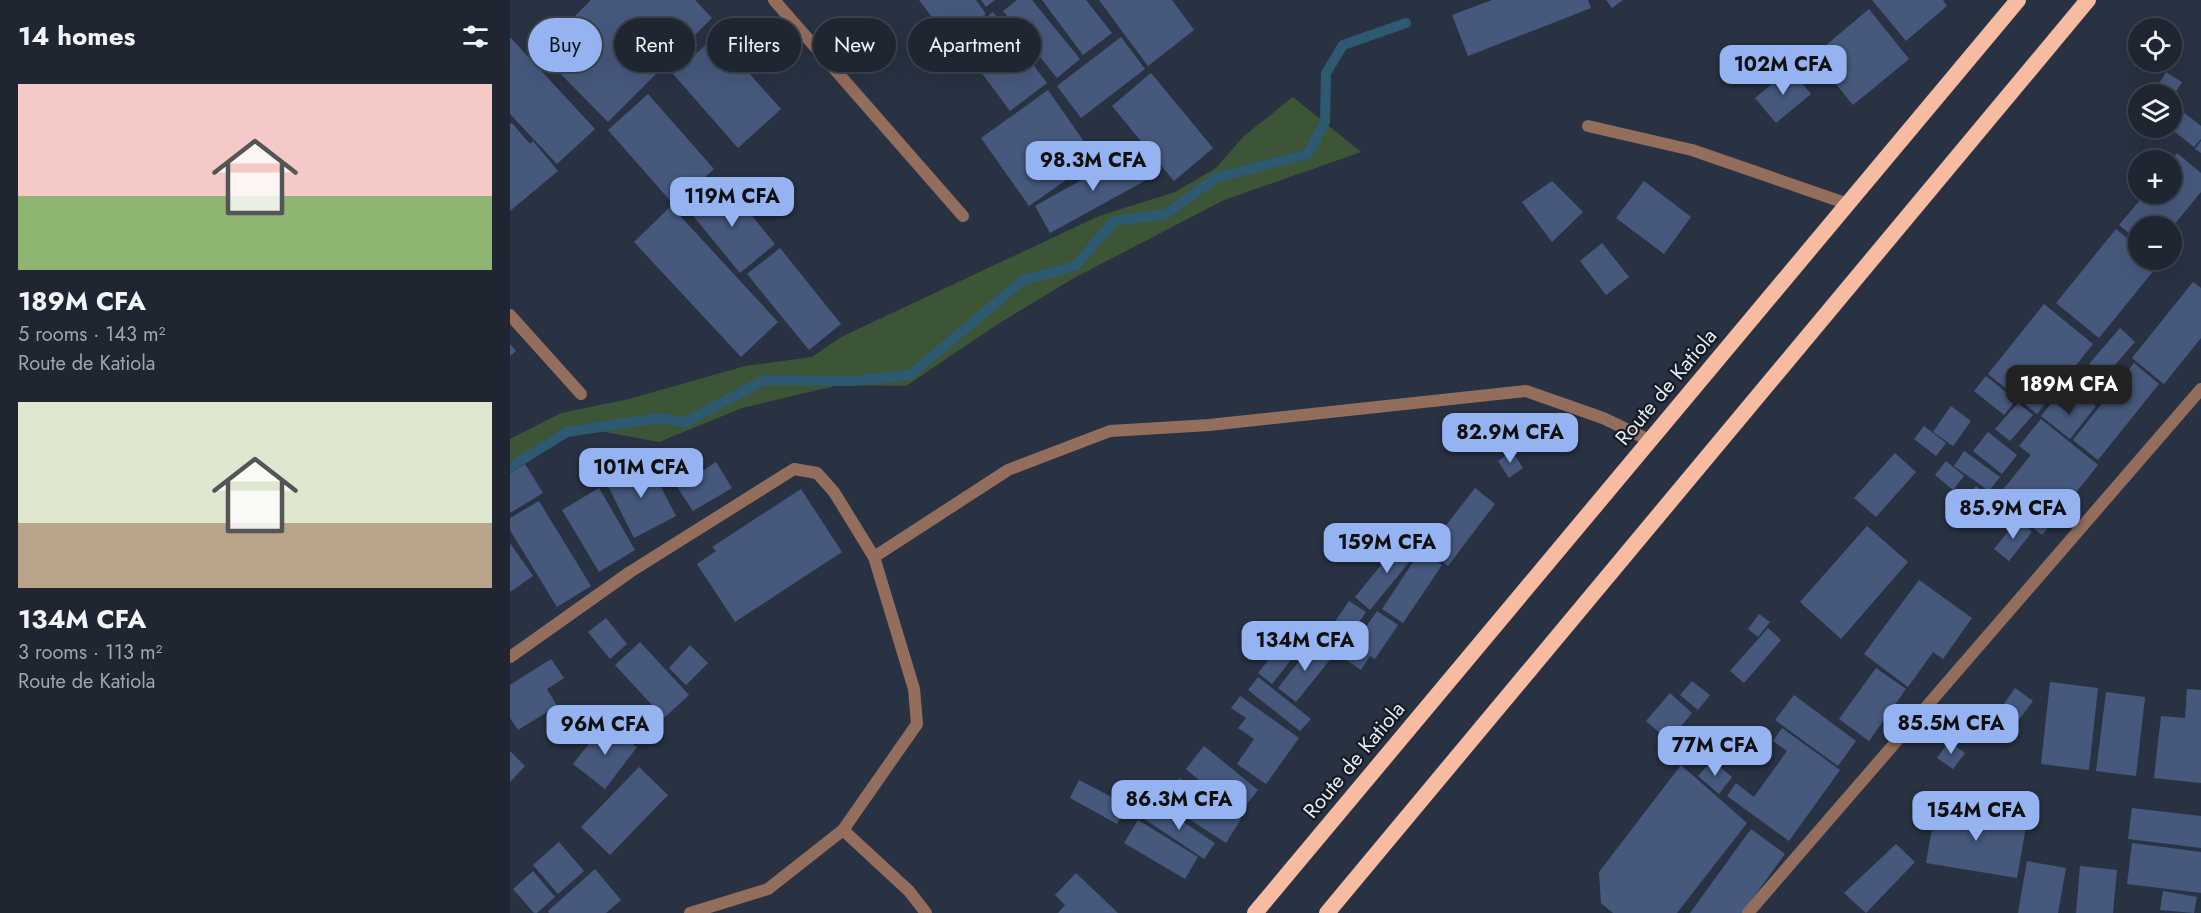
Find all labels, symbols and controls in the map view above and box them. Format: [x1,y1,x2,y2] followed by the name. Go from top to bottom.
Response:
[18,17,135,55] text: 14 homes
[528,18,602,72] chip: Buy
[614,18,695,72] chip: Rent
[707,18,801,72] chip: Filters
[813,18,896,72] chip: New
[908,18,1041,72] chip: Apartment
[2128,18,2182,270] map controls
[2128,18,2182,72] button: locate
[459,20,492,53] icon: filters
[1721,45,1845,96] pin: 102M CFA
[1734,50,1832,79] text: 102M CFA
[2128,84,2182,138] button: layers
[201,123,309,231] icon: home
[1024,141,1162,192] pin: 98.3M CFA
[1040,146,1146,175] text: 98.3M CFA
[2128,150,2182,204] button: +
[670,177,794,228] pin: 119M CFA
[684,182,780,211] text: 119M CFA
[2128,216,2182,270] button: −
[18,282,146,320] text: 189M CFA
[18,320,165,349] text: 5 rooms · 143 m²
[1608,322,1724,452] street label: Route de Katiola
[18,349,155,378] text: Route de Katiola
[2007,365,2131,416] pin: 189M CFA
[2020,370,2118,399] text: 189M CFA
[1441,413,1579,464] pin: 82.9M CFA
[1456,418,1564,447] text: 82.9M CFA
[201,441,309,549] icon: home
[579,448,703,499] pin: 101M CFA
[593,453,689,482] text: 101M CFA
[1944,489,2082,540] pin: 85.9M CFA
[1959,494,2067,523] text: 85.9M CFA
[1325,523,1449,574] pin: 159M CFA
[1338,528,1436,557] text: 159M CFA
[18,600,146,638] text: 134M CFA
[1243,621,1367,672] pin: 134M CFA
[1256,626,1354,655] text: 134M CFA
[18,638,162,667] text: 3 rooms · 113 m²
[18,667,155,696] text: Route de Katiola
[1296,695,1412,825] street label: Route de Katiola
[1882,704,2020,755] pin: 85.5M CFA
[550,705,660,756] pin: 96M CFA
[1898,709,2004,738] text: 85.5M CFA
[561,710,649,739] text: 96M CFA
[1660,726,1770,777] pin: 77M CFA
[1672,731,1758,760] text: 77M CFA
[1110,780,1248,831] pin: 86.3M CFA
[1126,785,1232,814] text: 86.3M CFA
[1914,791,2038,842] pin: 154M CFA
[1926,796,2026,825] text: 154M CFA

